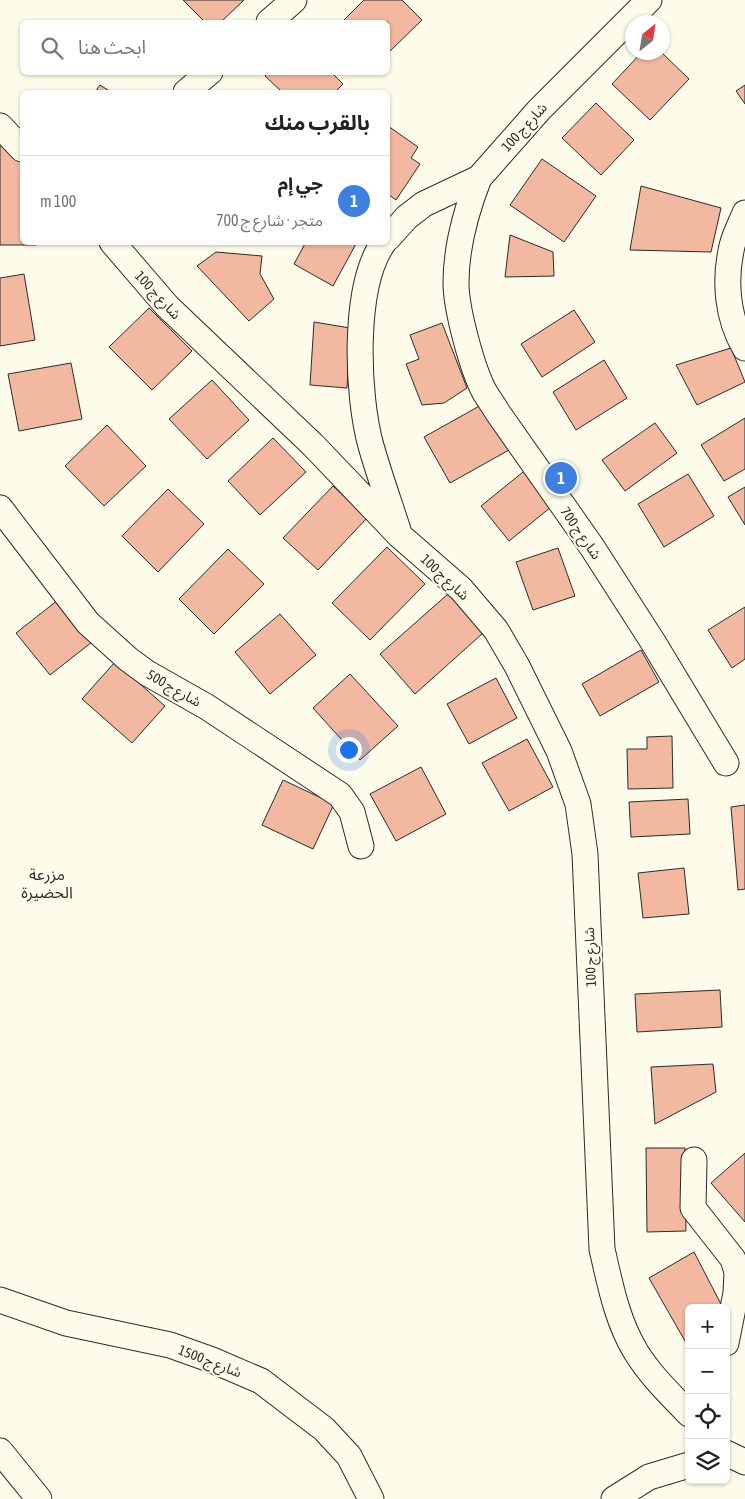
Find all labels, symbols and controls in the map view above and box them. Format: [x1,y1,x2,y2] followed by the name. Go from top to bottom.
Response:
[625,15,670,60] north arrow
[20,20,390,75] search box
[38,34,66,62] icon: search
[78,36,146,58] text: ابحث هنا
[498,99,552,157] street label: شارع ج 100
[265,110,370,134] text: بالقرب منك
[278,172,323,194] text: جي إم
[40,192,76,210] text: 100 m
[350,192,358,210] text: 1
[216,211,323,229] text: متجر · شارع ج 700
[130,268,184,324] street label: شارع ج 100
[545,459,577,497] pin: 1
[555,504,605,564] street label: شارع ج 700
[416,551,472,605] street label: شارع ج 100
[143,666,204,712] street label: شارع ج 500
[336,737,362,763] your location
[21,865,73,902] district label: مزرعة الحضيرة
[581,927,602,987] street label: شارع ج 100
[685,1304,730,1484] map controls
[685,1304,730,1349] button: +
[175,1342,244,1383] street label: شارع ج 1500
[685,1349,730,1394] button: −
[685,1394,730,1439] button: locate
[685,1439,730,1484] button: layers

